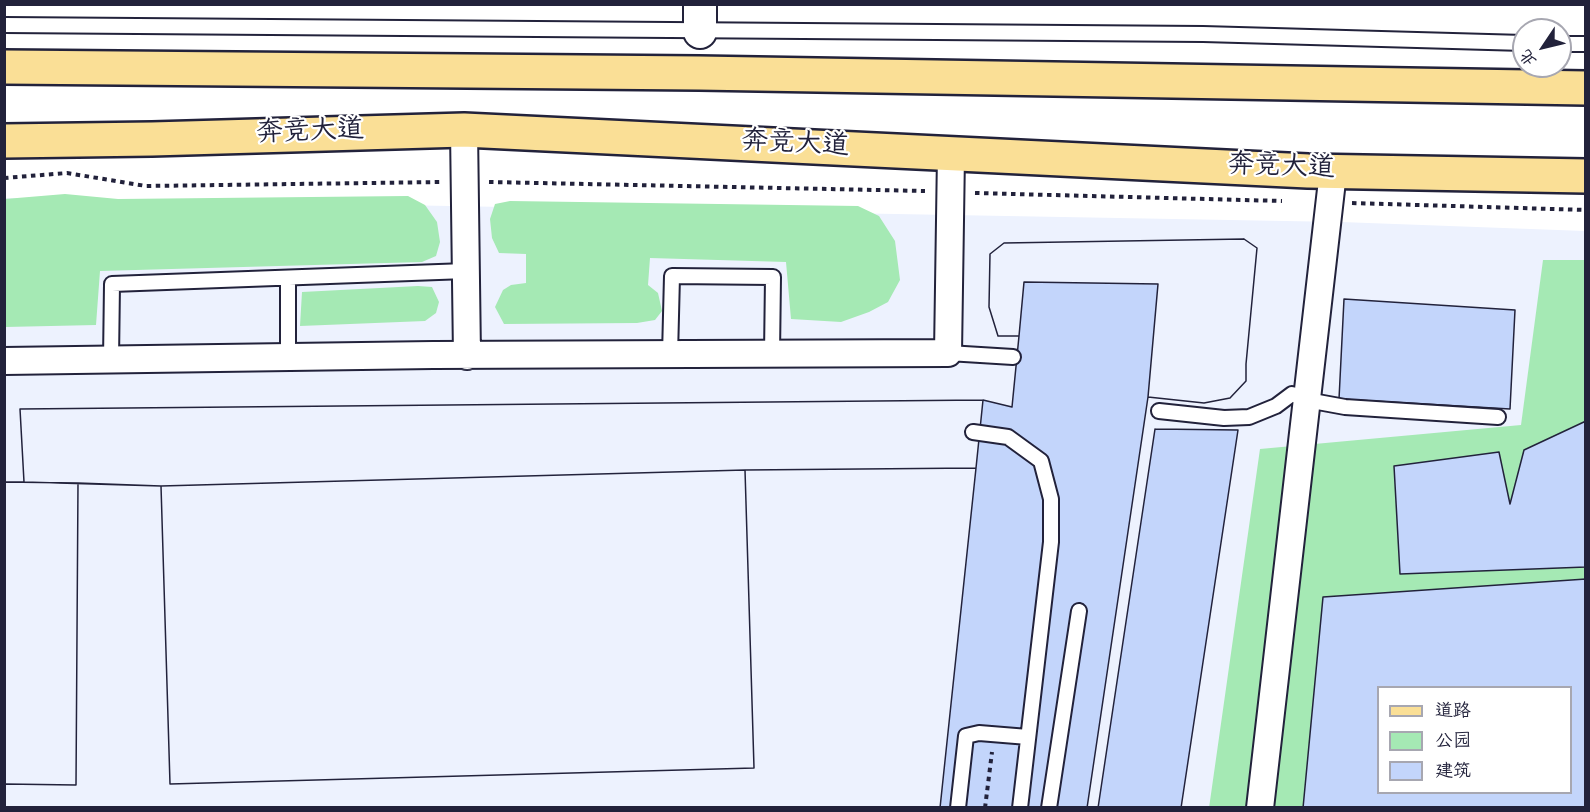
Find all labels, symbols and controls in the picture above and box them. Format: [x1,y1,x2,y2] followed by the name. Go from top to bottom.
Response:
[1512,18,1572,78] north arrow
[1514,44,1543,71] text: 北
[255,116,365,152] street label: 奔竞大道
[740,127,850,165] street label: 奔竞大道
[1226,151,1336,187] street label: 奔竞大道
[1377,686,1572,794] legend
[1435,699,1471,725] text: 道路
[1435,729,1471,755] text: 公园
[1435,759,1471,785] text: 建筑

